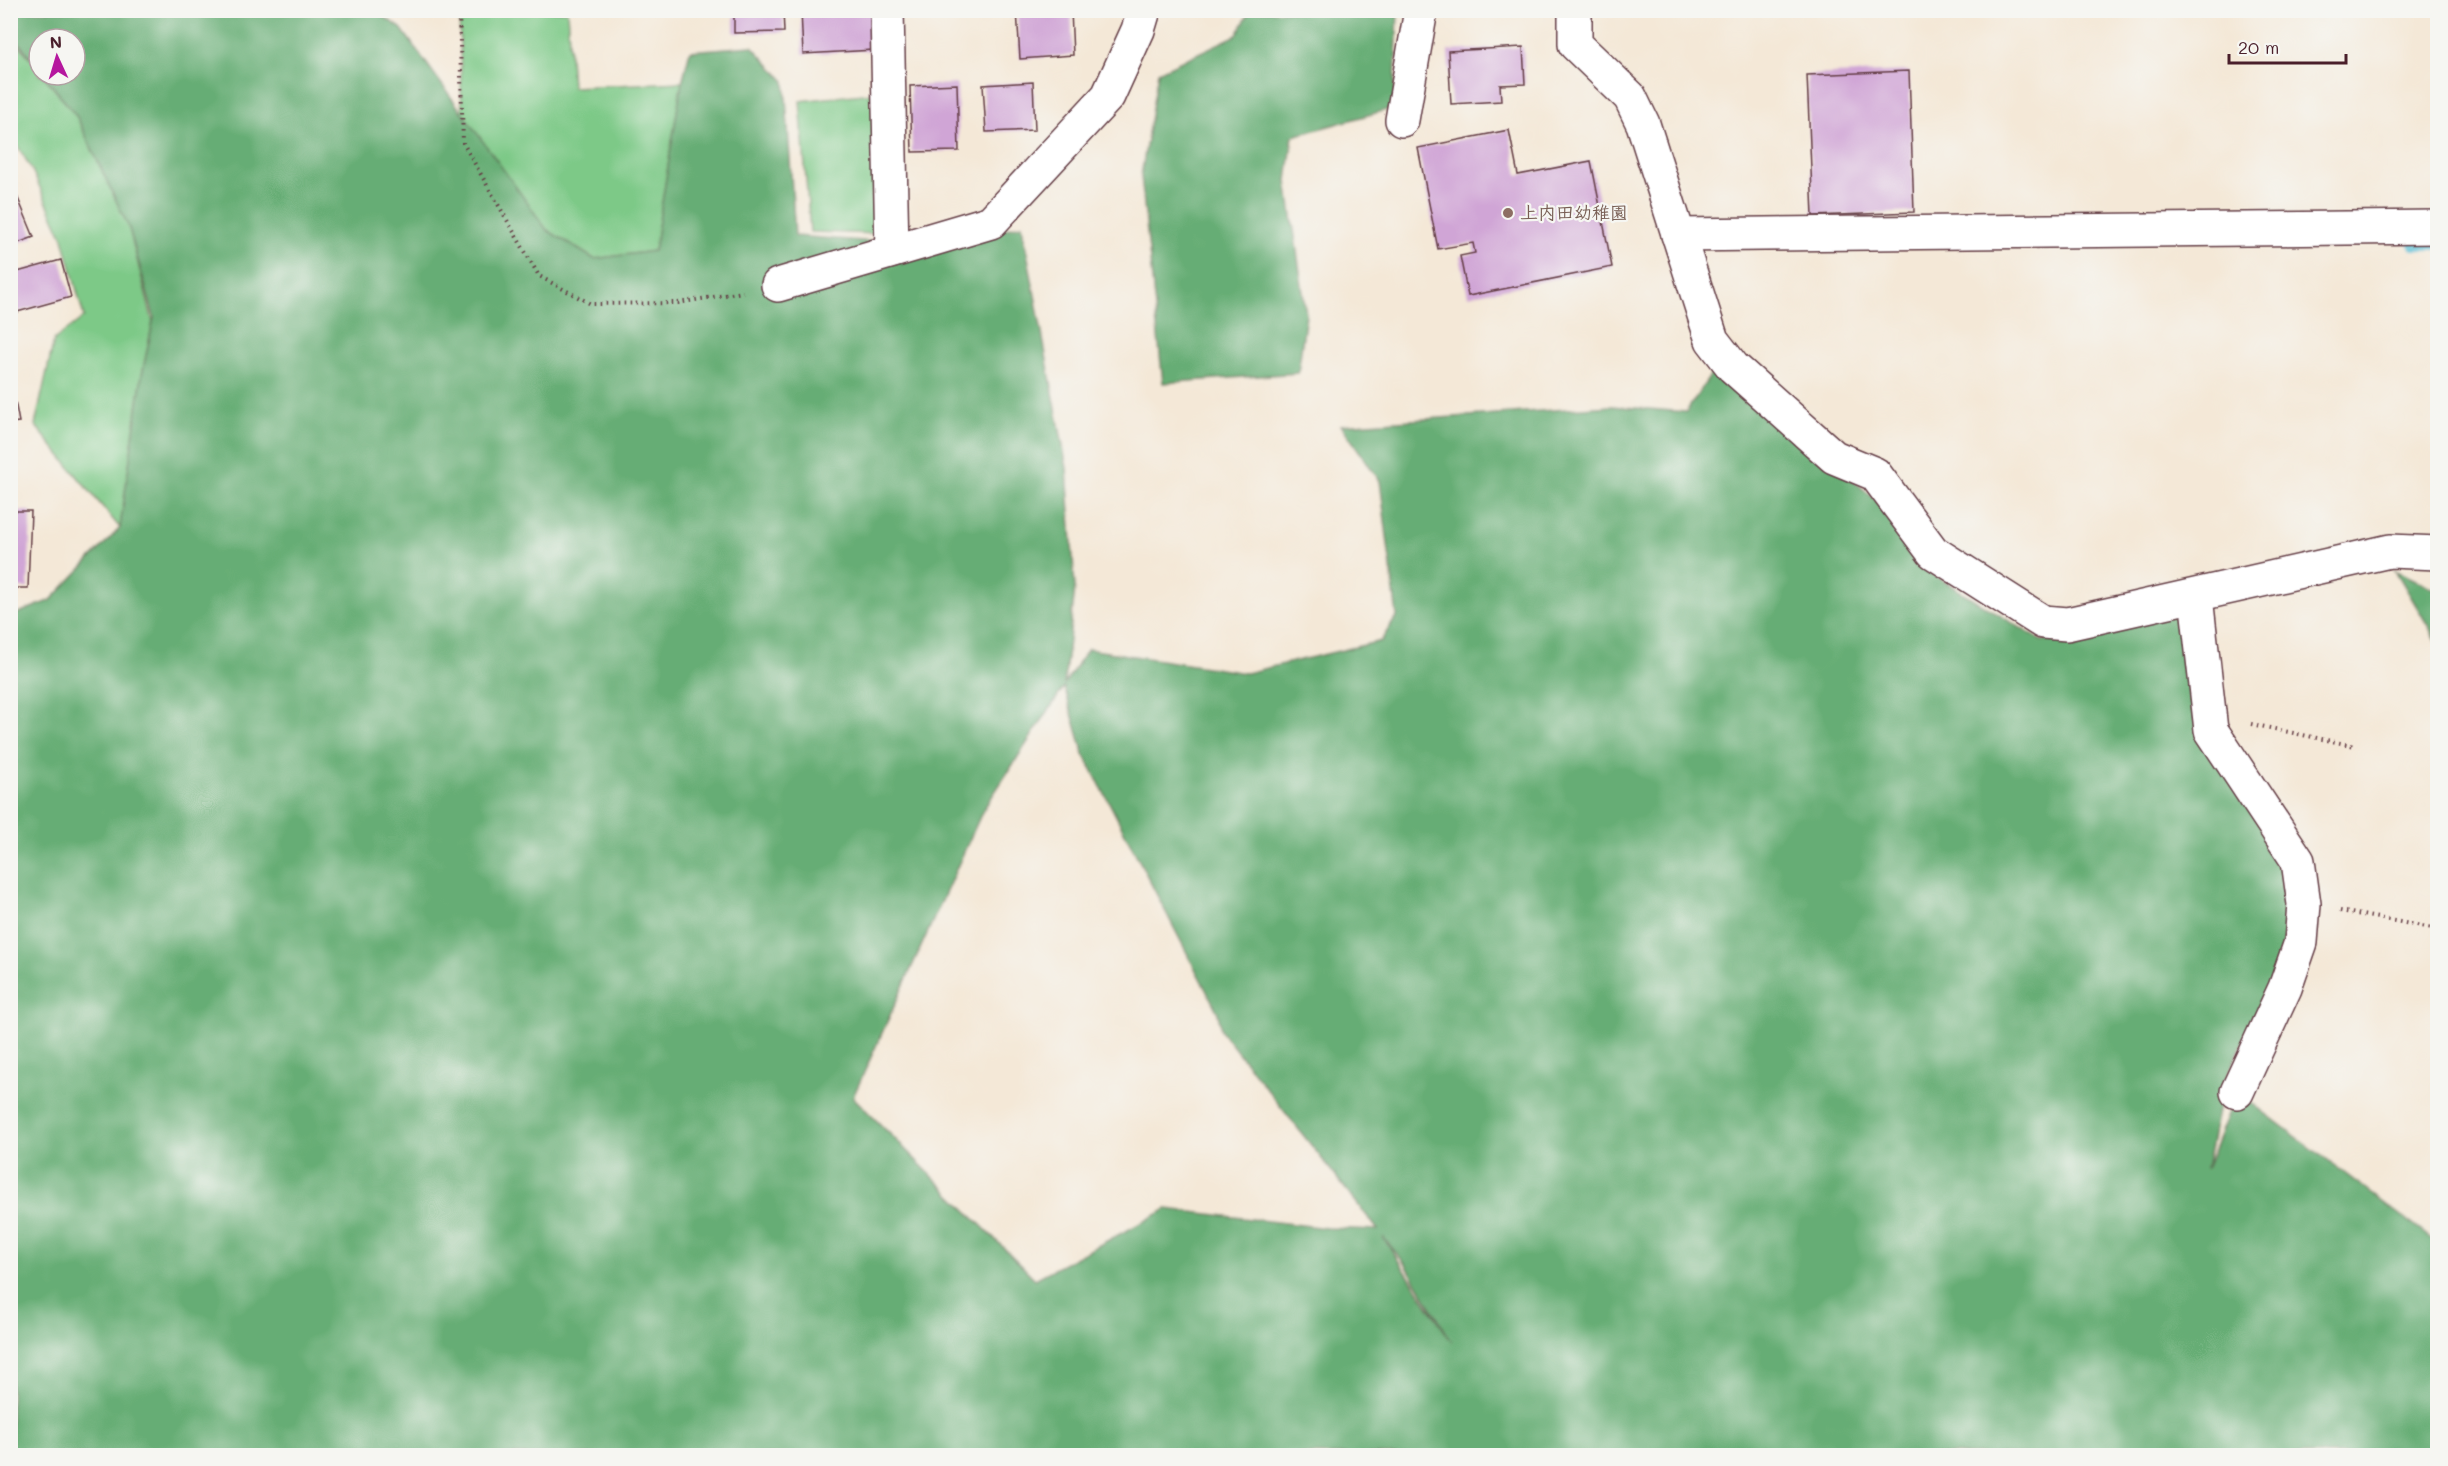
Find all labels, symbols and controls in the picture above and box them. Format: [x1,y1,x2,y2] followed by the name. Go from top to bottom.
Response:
[27,27,87,87] north arrow
[2229,27,2346,65] scale bar
[49,31,63,52] text: N
[2238,35,2279,59] text: 20 m
[1520,200,1628,224] place label: 上内田幼稚園
[1501,206,1515,220] marker: 上内田幼稚園

